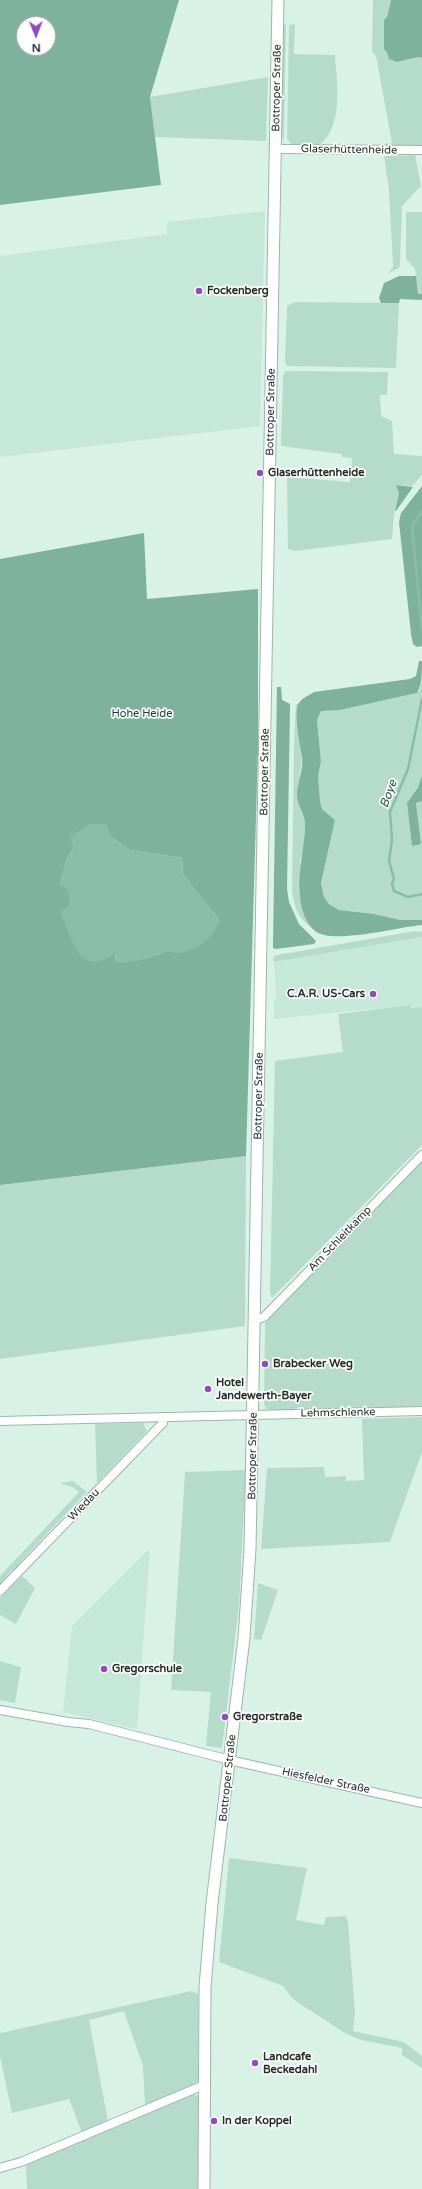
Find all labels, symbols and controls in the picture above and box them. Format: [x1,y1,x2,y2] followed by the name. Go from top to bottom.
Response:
[16,16,56,56] north arrow
[32,41,41,54] text: N
[270,44,284,132] street label: Bottroper Straße
[301,143,397,157] street label: Glaserhüttenheide
[207,284,269,298] place label: Fockenberg
[194,286,204,296] marker: Fockenberg
[264,368,278,456] street label: Bottroper Straße
[268,466,364,480] place label: Glaserhüttenheide
[255,468,265,478] marker: Glaserhüttenheide
[112,707,172,721] park label: Hohe Heide
[258,728,272,816] street label: Bottroper Straße
[377,778,401,810] water label: Boye
[287,987,365,1001] place label: C.A.R. US-Cars
[368,989,378,999] marker: C.A.R. US-Cars
[252,1052,266,1140] street label: Bottroper Straße
[306,1204,374,1274] street label: Am Schleitkamp
[273,1357,353,1371] place label: Brabecker Weg
[260,1359,270,1369] marker: Brabecker Weg
[216,1376,312,1402] place label: Hotel Jandewerth-Bayer
[203,1384,213,1394] marker: Hotel Jandewerth-Bayer
[300,1406,376,1420] street label: Lehmschlenke
[246,1412,260,1500] street label: Bottroper Straße
[65,1486,103,1524] street label: Wiedau
[112,1662,182,1676] place label: Gregorschule
[99,1664,109,1674] marker: Gregorschule
[233,1710,302,1724] place label: Gregorstraße
[220,1712,230,1722] marker: Gregorstraße
[217,1734,239,1822] street label: Bottroper Straße
[281,1765,371,1797] street label: Hiesfelder Straße
[263,2050,317,2076] place label: Landcafe Beckedahl
[250,2058,260,2068] marker: Landcafe Beckedahl
[222,2114,292,2128] place label: In der Koppel
[209,2116,219,2126] marker: In der Koppel

